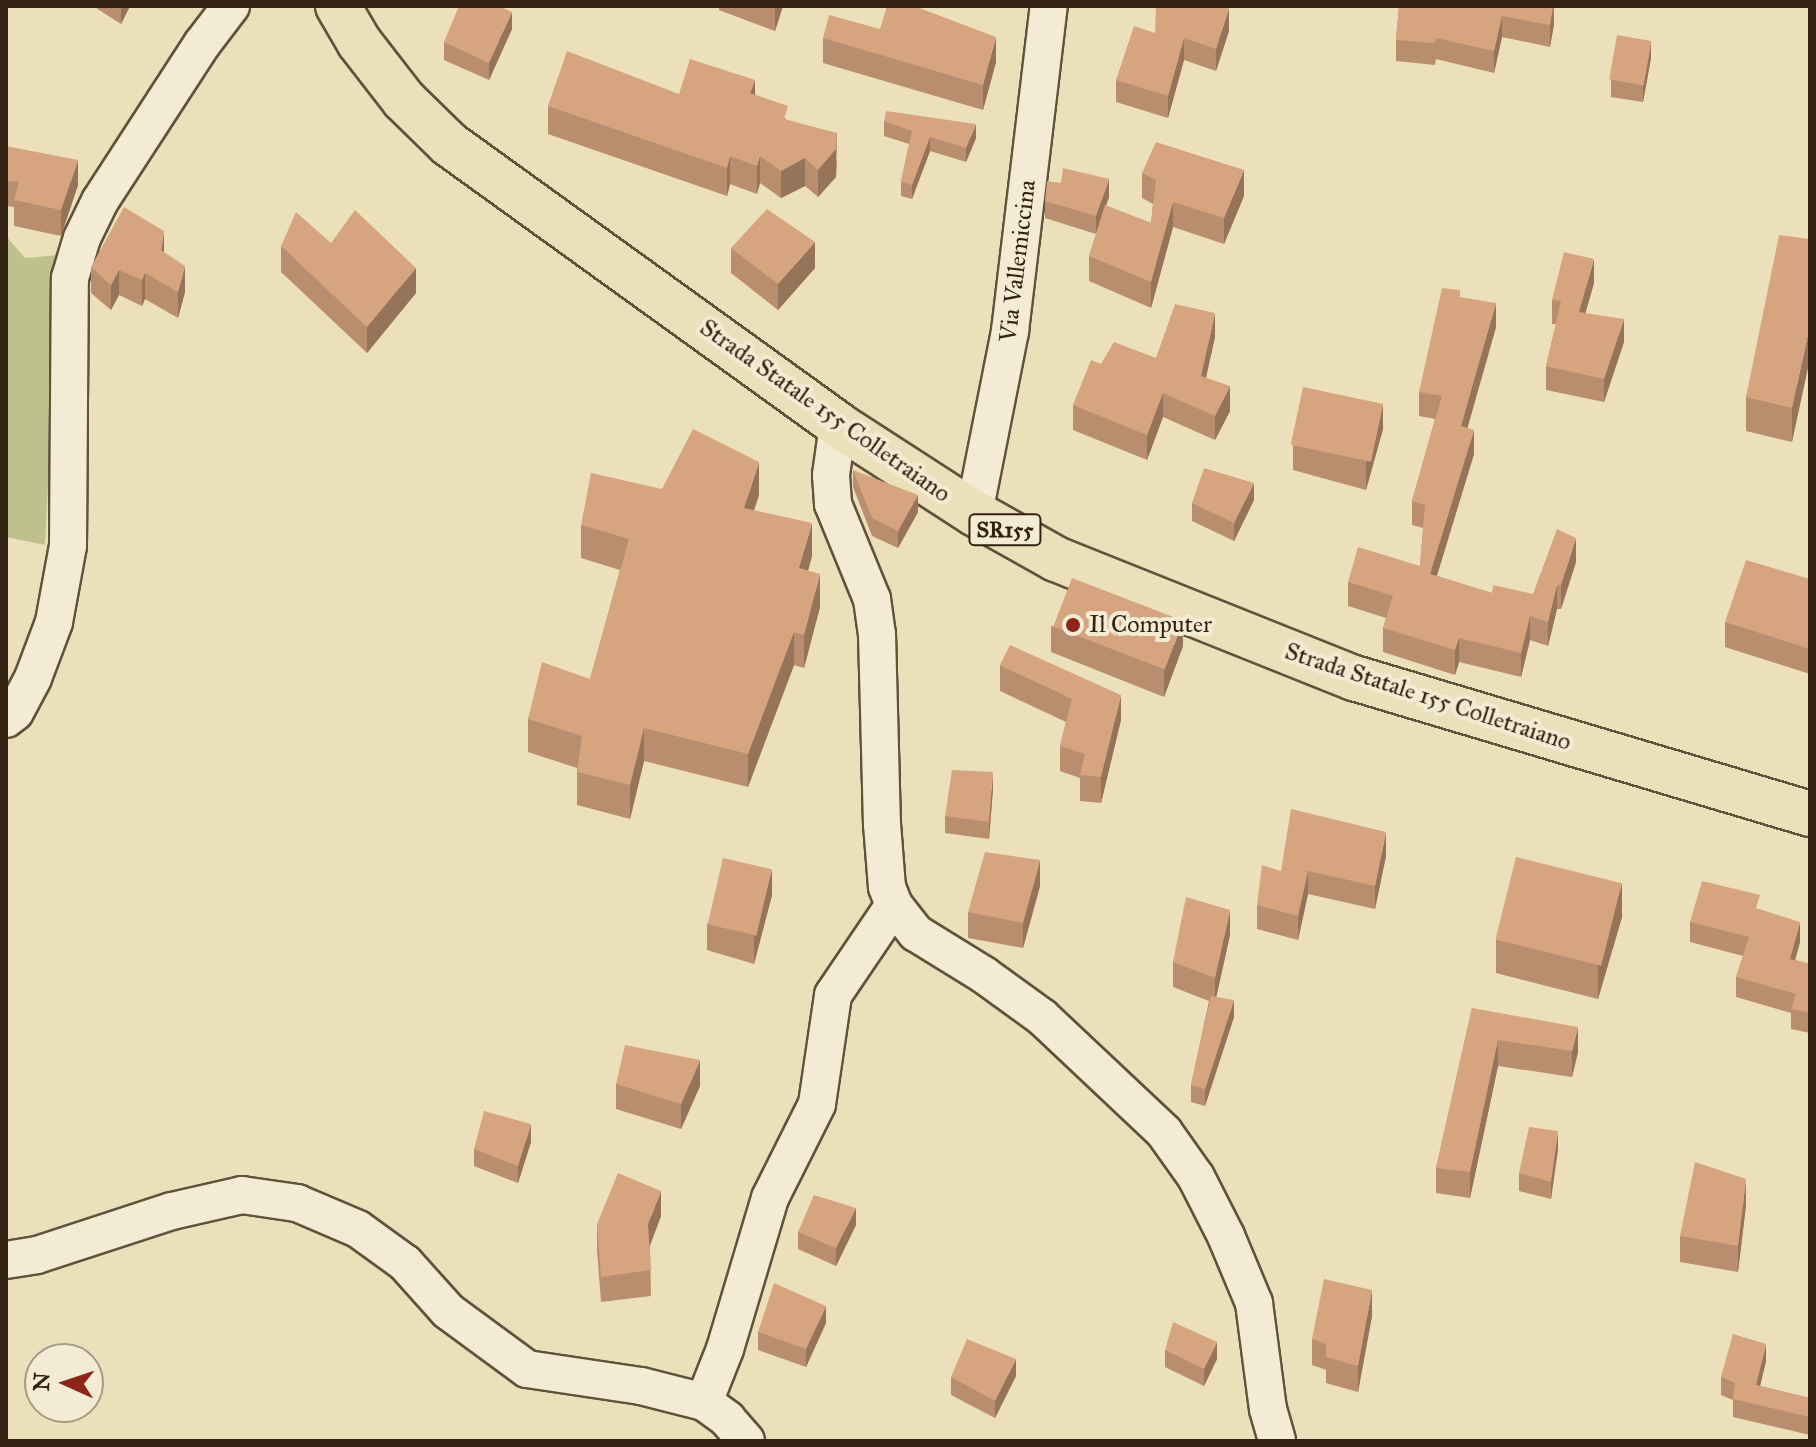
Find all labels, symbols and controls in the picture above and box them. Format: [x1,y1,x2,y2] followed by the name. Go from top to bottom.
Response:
[994,178,1042,344] street label: Via Vallemiccina
[694,313,956,509] street label: Strada Statale 155 Colletraiano
[967,512,1043,548] road number: SR155
[1089,611,1212,639] place label: Il Computer
[1064,616,1082,634] marker: Il Computer
[1281,637,1575,757] street label: Strada Statale 155 Colletraiano
[24,1343,104,1423] north arrow
[28,1372,56,1392] text: N

